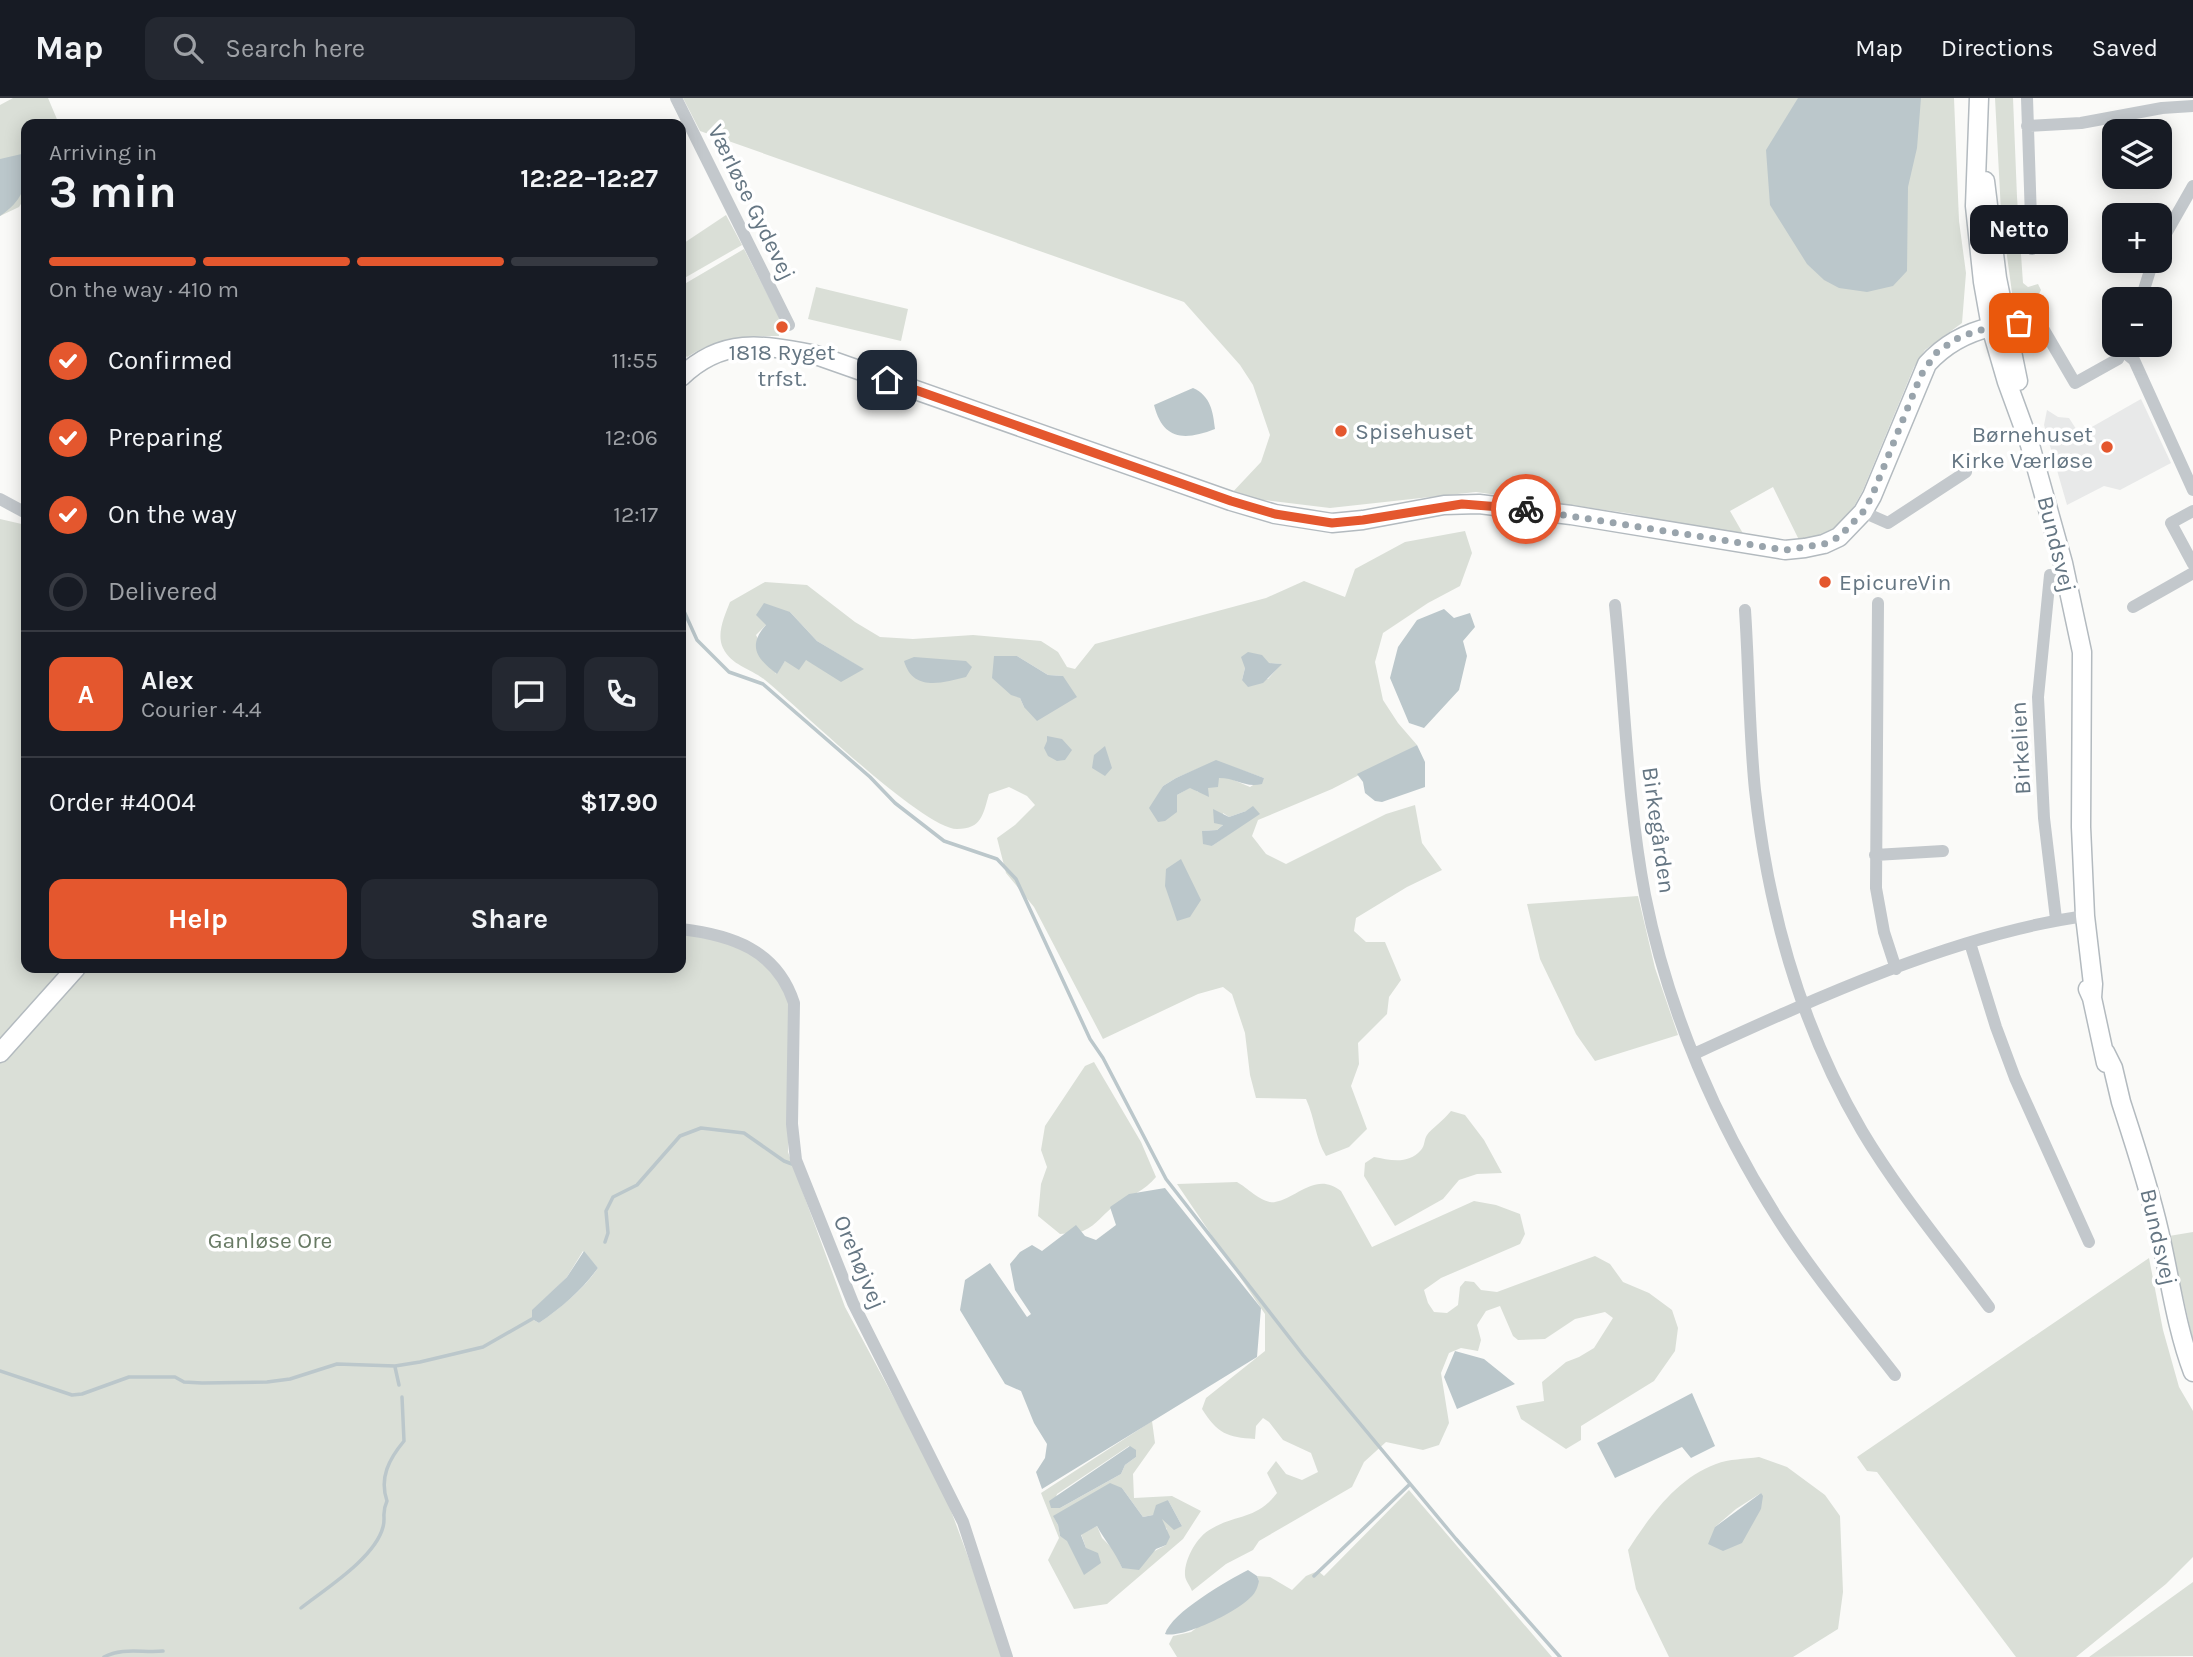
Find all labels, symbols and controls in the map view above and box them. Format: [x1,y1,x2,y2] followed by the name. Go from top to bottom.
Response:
[145,17,635,80] search box
[35,29,103,67] text: Map
[169,29,207,67] icon: search
[225,33,365,64] text: Search here
[1855,34,1903,62] text: Map
[1941,34,2054,62] text: Directions
[2092,34,2158,62] text: Saved
[2102,119,2172,357] map controls
[2102,119,2172,189] button: layers
[702,120,801,284] street label: Værløse Gydevej
[49,139,157,166] text: Arriving in
[520,163,658,194] text: 12:22–12:27
[49,165,177,219] text: 3 min
[2102,203,2172,273] button: +
[1970,204,2068,253] callout: Netto
[1989,216,2049,243] text: Netto
[49,276,239,303] text: On the way · 410 m
[2102,287,2172,357] button: −
[1989,293,2049,353] pin
[2000,304,2038,342] icon: bag
[774,319,790,335] marker: 1818 Ryget trfst.
[729,339,836,392] place label: 1818 Ryget trfst.
[49,342,87,380] icon: check
[108,345,233,376] text: Confirmed
[612,347,658,374] text: 11:55
[857,350,917,410] pin
[868,361,906,399] icon: home
[1355,418,1474,445] place label: Spisehuset
[49,419,87,457] icon: check
[1951,421,2093,474] place label: Børnehuset Kirke Værløse
[108,422,222,453] text: Preparing
[1333,423,1349,439] marker: Spisehuset
[605,424,658,451] text: 12:06
[2099,439,2115,455] marker: Børnehuset Kirke Værløse
[1491,474,1561,544] courier
[1507,490,1545,528] icon: bike
[2032,493,2082,595] street label: Bundsvej
[49,496,87,534] icon: check
[108,499,237,530] text: On the way
[613,501,658,528] text: 12:17
[1839,569,1951,596] place label: EpicureVin
[1817,574,1833,590] marker: EpicureVin
[108,576,218,607] text: Delivered
[492,657,566,731] button: chat
[584,657,658,731] button: phone
[141,665,193,696] text: Alex
[78,679,94,710] text: A
[141,696,262,723] text: Courier · 4.4
[2005,701,2036,795] street label: Birkelien
[1636,765,1681,895] street label: Birkegården
[49,787,196,818] text: Order #4004
[580,787,658,818] text: $17.90
[49,879,347,959] button: Help
[361,879,658,959] button: Share
[2134,1186,2183,1288] street label: Bundsvej
[828,1211,891,1313] street label: Orehøjvej
[208,1227,332,1254] park label: Ganløse Ore

